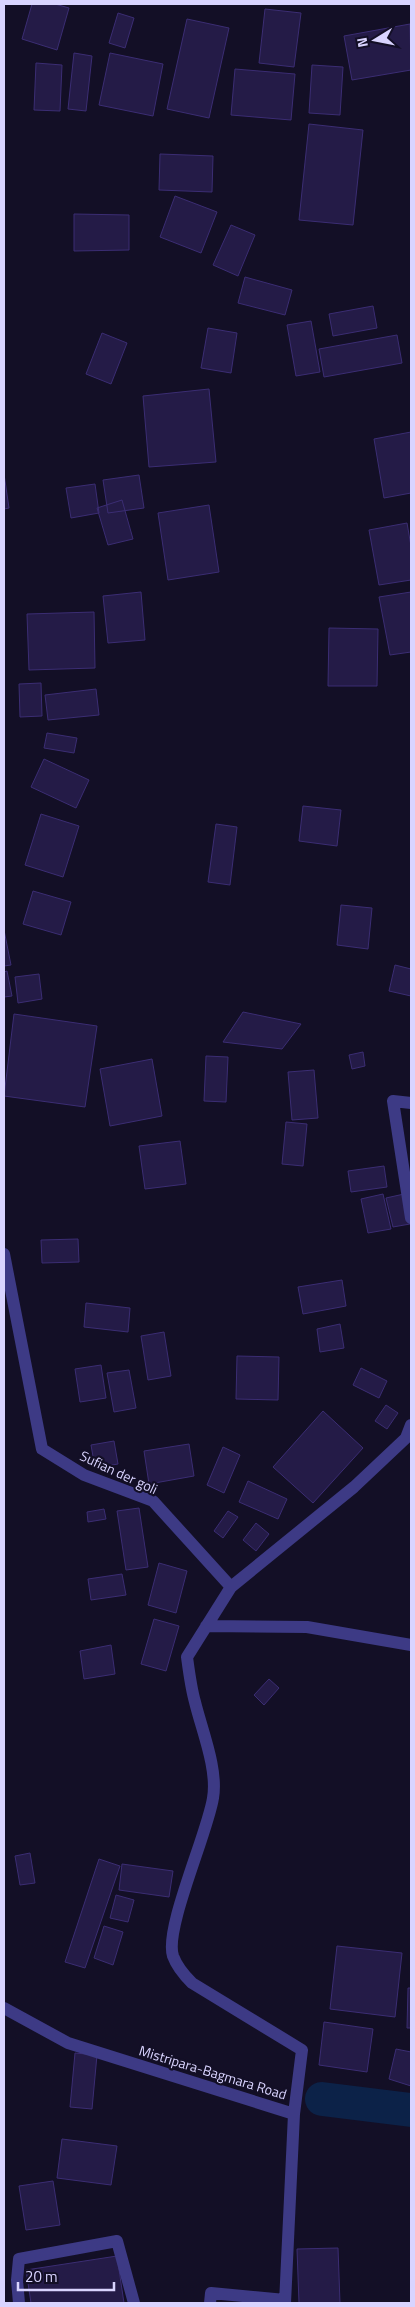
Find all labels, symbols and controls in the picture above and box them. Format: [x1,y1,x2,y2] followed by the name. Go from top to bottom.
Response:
[350,15,400,65] north arrow
[351,36,373,49] text: N
[77,1445,161,1499] street label: Sufian der goli
[137,2040,289,2104] street label: Mistripara-Bagmara Road
[18,2260,114,2292] scale bar
[25,2265,58,2288] text: 20 m

